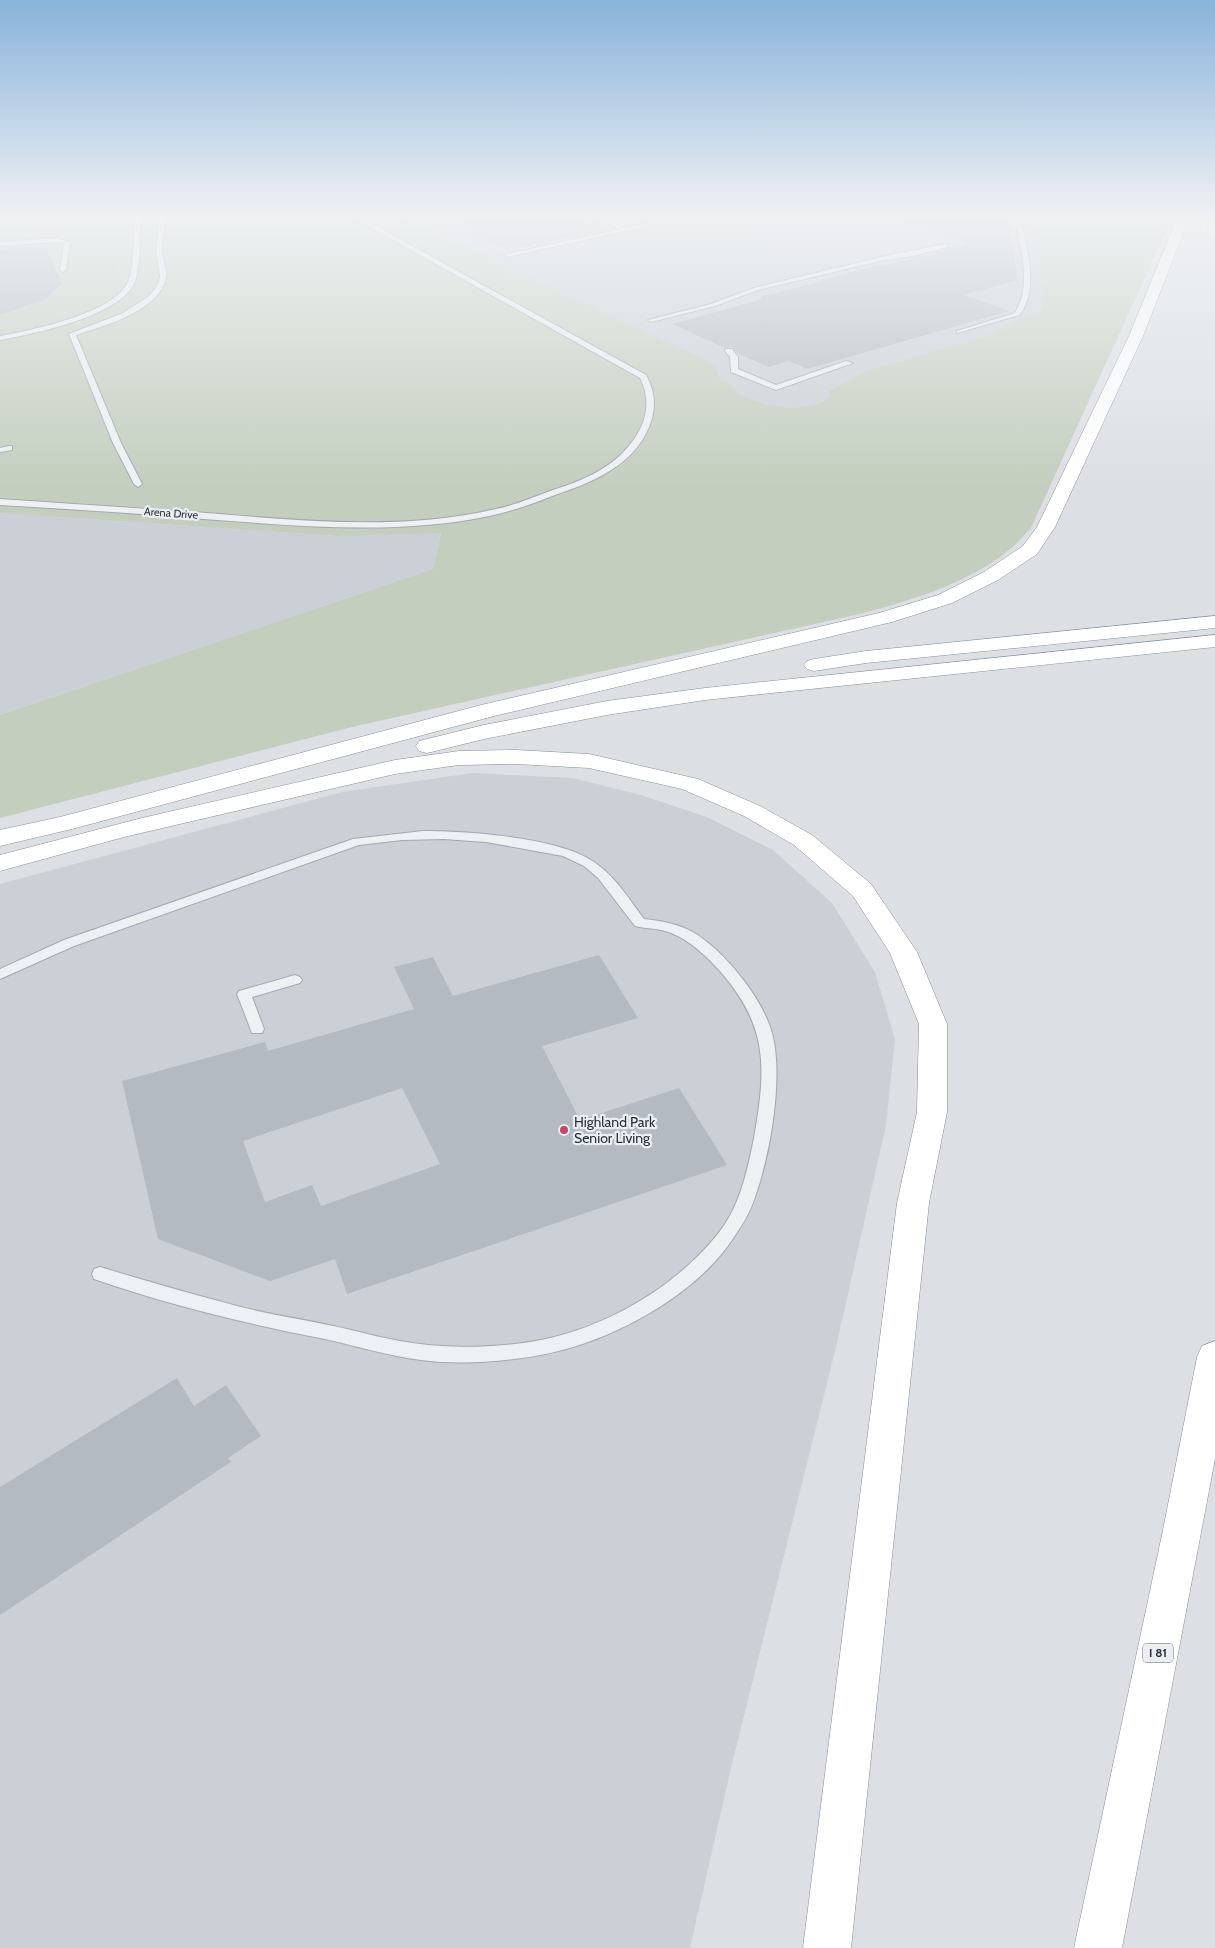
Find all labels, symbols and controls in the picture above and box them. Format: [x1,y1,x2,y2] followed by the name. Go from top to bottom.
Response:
[143,504,199,522] street label: Arena Drive
[574,1113,656,1147] place label: Highland Park Senior Living
[558,1124,570,1136] marker: Highland Park Senior Living
[1143,1644,1173,1662] road number: I 81

